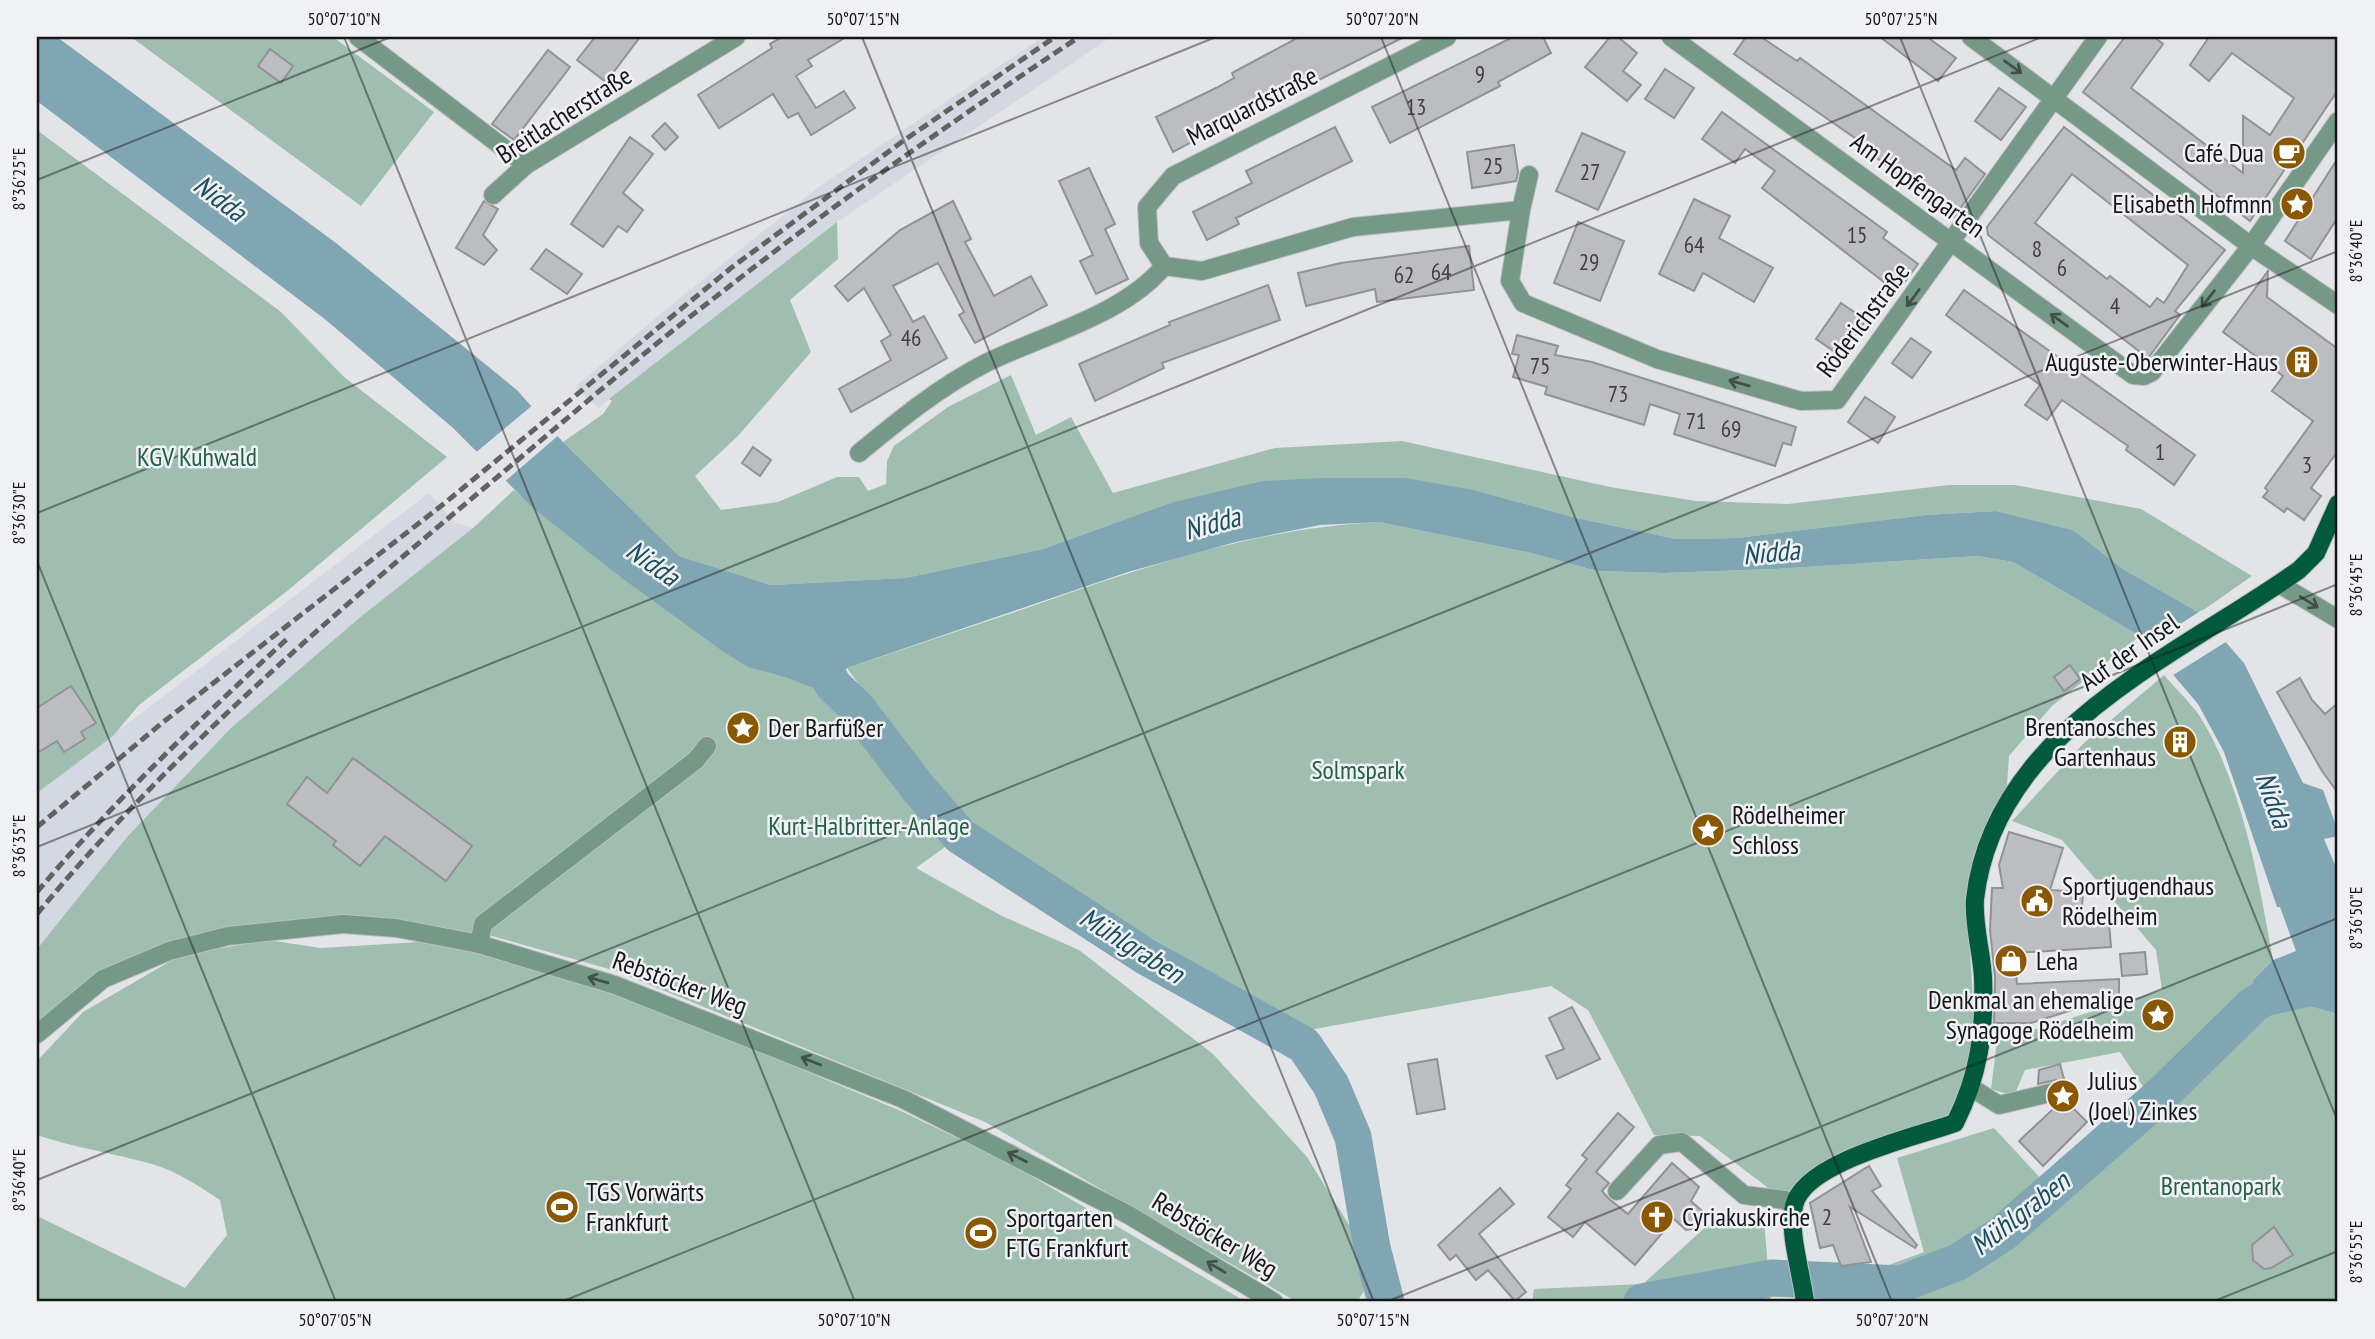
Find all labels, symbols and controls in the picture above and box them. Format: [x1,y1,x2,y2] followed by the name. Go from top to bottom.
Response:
[308,7,380,30] text: 50°07'10"N
[827,7,899,30] text: 50°07'15"N
[1346,7,1418,30] text: 50°07'20"N
[1865,7,1937,30] text: 50°07'25"N
[490,59,638,171] street label: Breitlacherstraße
[1181,59,1323,153] street label: Marquardstraße
[1475,59,1485,88] house number: 9
[2003,60,2022,75] one-way arrow
[1406,92,1426,121] house number: 13
[1845,125,1992,244] street label: Am Hopfengarten
[2270,134,2308,172] cafe icon: Café Dua
[2184,136,2264,169] place label: Café Dua
[7,148,30,210] text: 8°36'25"E
[1483,151,1503,180] house number: 25
[1580,157,1600,186] house number: 27
[187,166,255,230] water label: Nidda
[2278,185,2316,223] place icon: Elisabeth Hofmnn
[2112,187,2272,220] place label: Elisabeth Hofmnn
[1847,220,1867,249] house number: 15
[2344,220,2367,282] text: 8°36'40"E
[1684,230,1704,259] house number: 64
[2032,234,2042,263] house number: 8
[1579,247,1599,276] house number: 29
[2057,253,2067,282] house number: 6
[1809,256,1916,384] street label: Röderichstraße
[1431,257,1451,286] house number: 64
[1394,260,1414,289] house number: 62
[1905,288,1920,307] one-way arrow
[2201,290,2216,308] one-way arrow
[2110,291,2120,320] house number: 4
[2050,313,2068,328] one-way arrow
[901,323,921,352] house number: 46
[2283,343,2321,381] building icon: Auguste-Oberwinter-Haus
[2045,345,2278,378] place label: Auguste-Oberwinter-Haus
[1530,351,1550,380] house number: 75
[1728,376,1750,389] one-way arrow
[1608,379,1628,408] house number: 73
[1686,406,1706,435] house number: 71
[1721,414,1741,443] house number: 69
[2155,437,2165,466] house number: 1
[137,440,257,473] park label: KGV Kuhwald
[2302,450,2312,479] house number: 3
[7,482,30,544] text: 8°36'30"E
[1180,497,1246,548] water label: Nidda
[1741,530,1803,572] water label: Nidda
[619,531,689,595] water label: Nidda
[2344,554,2367,616] text: 8°36'45"E
[2298,595,2318,609] one-way arrow
[2073,606,2185,698] street label: Auf der Insel
[724,709,762,747] place icon: Der Barfüßer
[2025,710,2156,773] place label: Brentanosches Gartenhaus
[768,711,883,744] place label: Der Barfüßer
[2161,723,2199,761] building icon: Brentanosches Gartenhaus
[1311,753,1405,786] park label: Solmspark
[2247,767,2302,834] water label: Nidda
[1732,798,1845,861] place label: Rödelheimer Schloss
[768,809,970,842] park label: Kurt-Halbritter-Anlage
[1689,811,1727,849] place icon: Rödelheimer Schloss
[7,815,30,877] text: 8°36'35"E
[2062,869,2214,932] place label: Sportjugendhaus Rödelheim
[2018,882,2056,920] public building icon: Sportjugendhaus Rödelheim
[2344,887,2367,949] text: 8°36'50"E
[1073,898,1193,992] water label: Mühlgraben
[1992,942,2030,980] shop icon: Leha
[608,943,752,1022] street label: Rebstöcker Weg
[2036,944,2078,977] place label: Leha
[588,972,610,985] one-way arrow
[1928,983,2134,1046] place label: Denkmal an ehemalige Synagoge Rödelheim
[2139,996,2177,1034] place icon: Denkmal an ehemalige Synagoge Rödelheim
[800,1054,822,1067] one-way arrow
[2087,1064,2197,1127] place label: Julius (Joel) Zinkes
[2044,1077,2082,1115] place icon: Julius (Joel) Zinkes
[7,1149,30,1211] text: 8°36'40"E
[1007,1149,1028,1163] one-way arrow
[1963,1161,2078,1263] water label: Mühlgraben
[2161,1169,2281,1202] park label: Brentanopark
[586,1175,704,1238] place label: TGS Vorwärts Frankfurt
[1146,1184,1284,1285] street label: Rebstöcker Weg
[543,1188,581,1226] sports icon: TGS Vorwärts Frankfurt
[1638,1198,1676,1236] church icon: Cyriakuskirche
[1682,1200,1810,1233] place label: Cyriakuskirche
[1006,1201,1128,1264] place label: Sportgarten FTG Frankfurt
[1822,1202,1832,1231] house number: 2
[962,1214,1000,1252] sports icon: Sportgarten FTG Frankfurt
[2344,1221,2367,1283] text: 8°36'55"E
[1206,1260,1226,1274] one-way arrow
[299,1308,371,1331] text: 50°07'05"N
[818,1308,890,1331] text: 50°07'10"N
[1337,1308,1409,1331] text: 50°07'15"N
[1856,1308,1928,1331] text: 50°07'20"N

